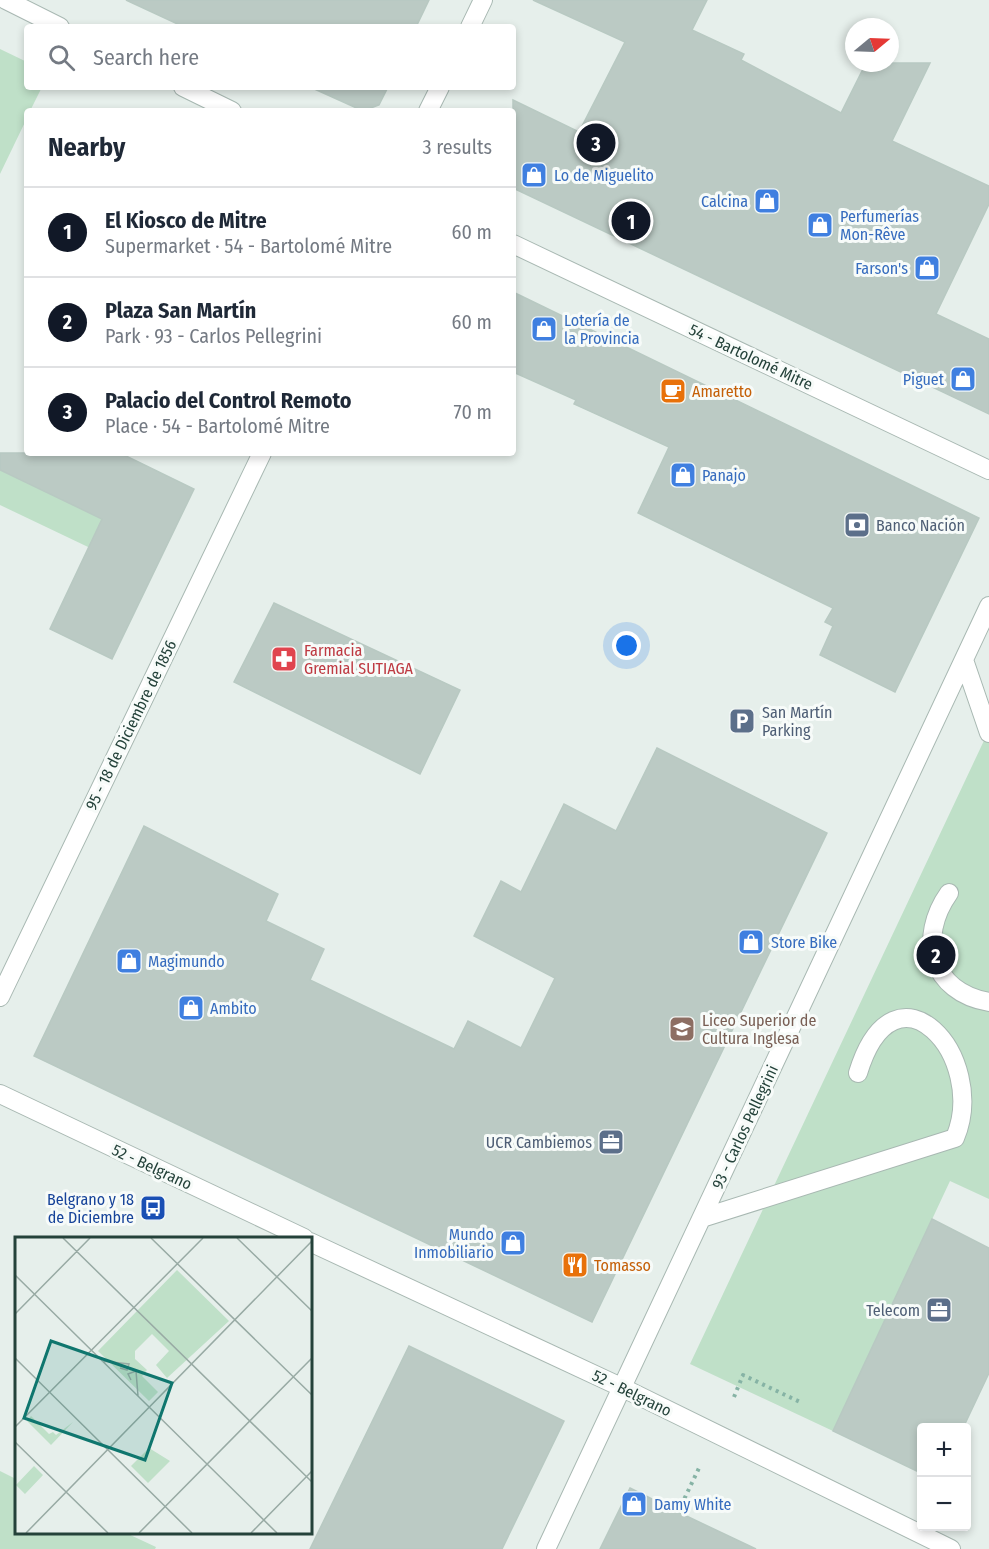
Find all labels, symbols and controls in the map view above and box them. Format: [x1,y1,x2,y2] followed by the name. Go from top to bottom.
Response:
[845,18,899,72] north arrow
[24,24,516,90] search box
[45,41,78,74] icon: search
[93,44,199,71] text: Search here
[576,120,616,166] pin: 3
[48,132,125,163] text: Nearby
[423,135,492,159] text: 3 results
[519,160,549,190] shop icon: Lo de Miguelito
[554,166,654,185] place label: Lo de Miguelito
[752,186,782,216] shop icon: Calcina
[701,192,748,211] place label: Calcina
[612,198,650,244] pin: 1
[105,207,267,234] text: El Kiosco de Mitre
[840,207,919,244] place label: Perfumerías Mon-Rêve
[805,210,835,240] shop icon: Perfumerías Mon-Rêve
[63,220,72,244] text: 1
[452,220,492,244] text: 60 m
[105,234,392,258] text: Supermarket · 54 - Bartolomé Mitre
[912,253,942,283] shop icon: Farson's
[855,259,908,278] place label: Farson's
[105,297,256,324] text: Plaza San Martín
[63,310,72,334] text: 2
[452,310,492,334] text: 60 m
[564,311,640,348] place label: Lotería de la Provincia
[529,314,559,344] shop icon: Lotería de la Provincia
[686,320,816,394] street label: 54 - Bartolomé Mitre
[105,324,322,348] text: Park · 93 - Carlos Pellegrini
[948,364,978,394] shop icon: Piguet
[903,370,945,389] place label: Piguet
[658,376,688,406] cafe icon: Amaretto
[692,382,752,401] place label: Amaretto
[105,387,352,414] text: Palacio del Control Remoto
[63,400,72,424] text: 3
[454,400,492,424] text: 70 m
[105,414,330,438] text: Place · 54 - Bartolomé Mitre
[668,460,698,490] shop icon: Panajo
[702,466,746,485] place label: Panajo
[842,510,872,540] bank icon: Banco Nación
[876,516,965,535] place label: Banco Nación
[612,631,641,660] your location
[82,637,180,813] street label: 95 - 18 de Diciembre de 1856
[304,641,414,678] place label: Farmacia Gremial SUTIAGA
[269,644,299,674] pharmacy icon: Farmacia Gremial SUTIAGA
[762,703,832,740] place label: San Martín Parking
[727,706,757,736] parking icon: San Martín Parking
[736,927,766,957] shop icon: Store Bike
[916,932,956,978] pin: 2
[771,933,837,952] place label: Store Bike
[114,946,144,976] shop icon: Magimundo
[148,952,225,971] place label: Magimundo
[176,993,206,1023] shop icon: Ambito
[210,999,257,1018] place label: Ambito
[702,1011,816,1048] place label: Liceo Superior de Cultura Inglesa
[667,1014,697,1044] school or university icon: Liceo Superior de Cultura Inglesa
[708,1062,782,1192] street label: 93 - Carlos Pellegrini
[596,1127,626,1157] office icon: UCR Cambiemos
[486,1133,592,1152] place label: UCR Cambiemos
[109,1140,195,1194] street label: 52 - Belgrano
[47,1190,134,1227] place label: Belgrano y 18 de Diciembre
[138,1193,168,1223] bus stop icon: Belgrano y 18 de Diciembre
[414,1225,494,1262] place label: Mundo Inmobiliario
[498,1228,528,1258] shop icon: Mundo Inmobiliario
[15,1237,312,1534] inset map
[560,1250,590,1280] restaurant icon: Tomasso
[594,1256,651,1275] place label: Tomasso
[924,1295,954,1325] office icon: Telecom
[866,1301,920,1320] place label: Telecom
[589,1366,675,1420] street label: 52 - Belgrano
[917,1423,971,1531] map controls
[917,1423,971,1477] button: +
[917,1477,971,1531] button: −
[619,1489,649,1519] shop icon: Damy White
[654,1495,732,1514] place label: Damy White

